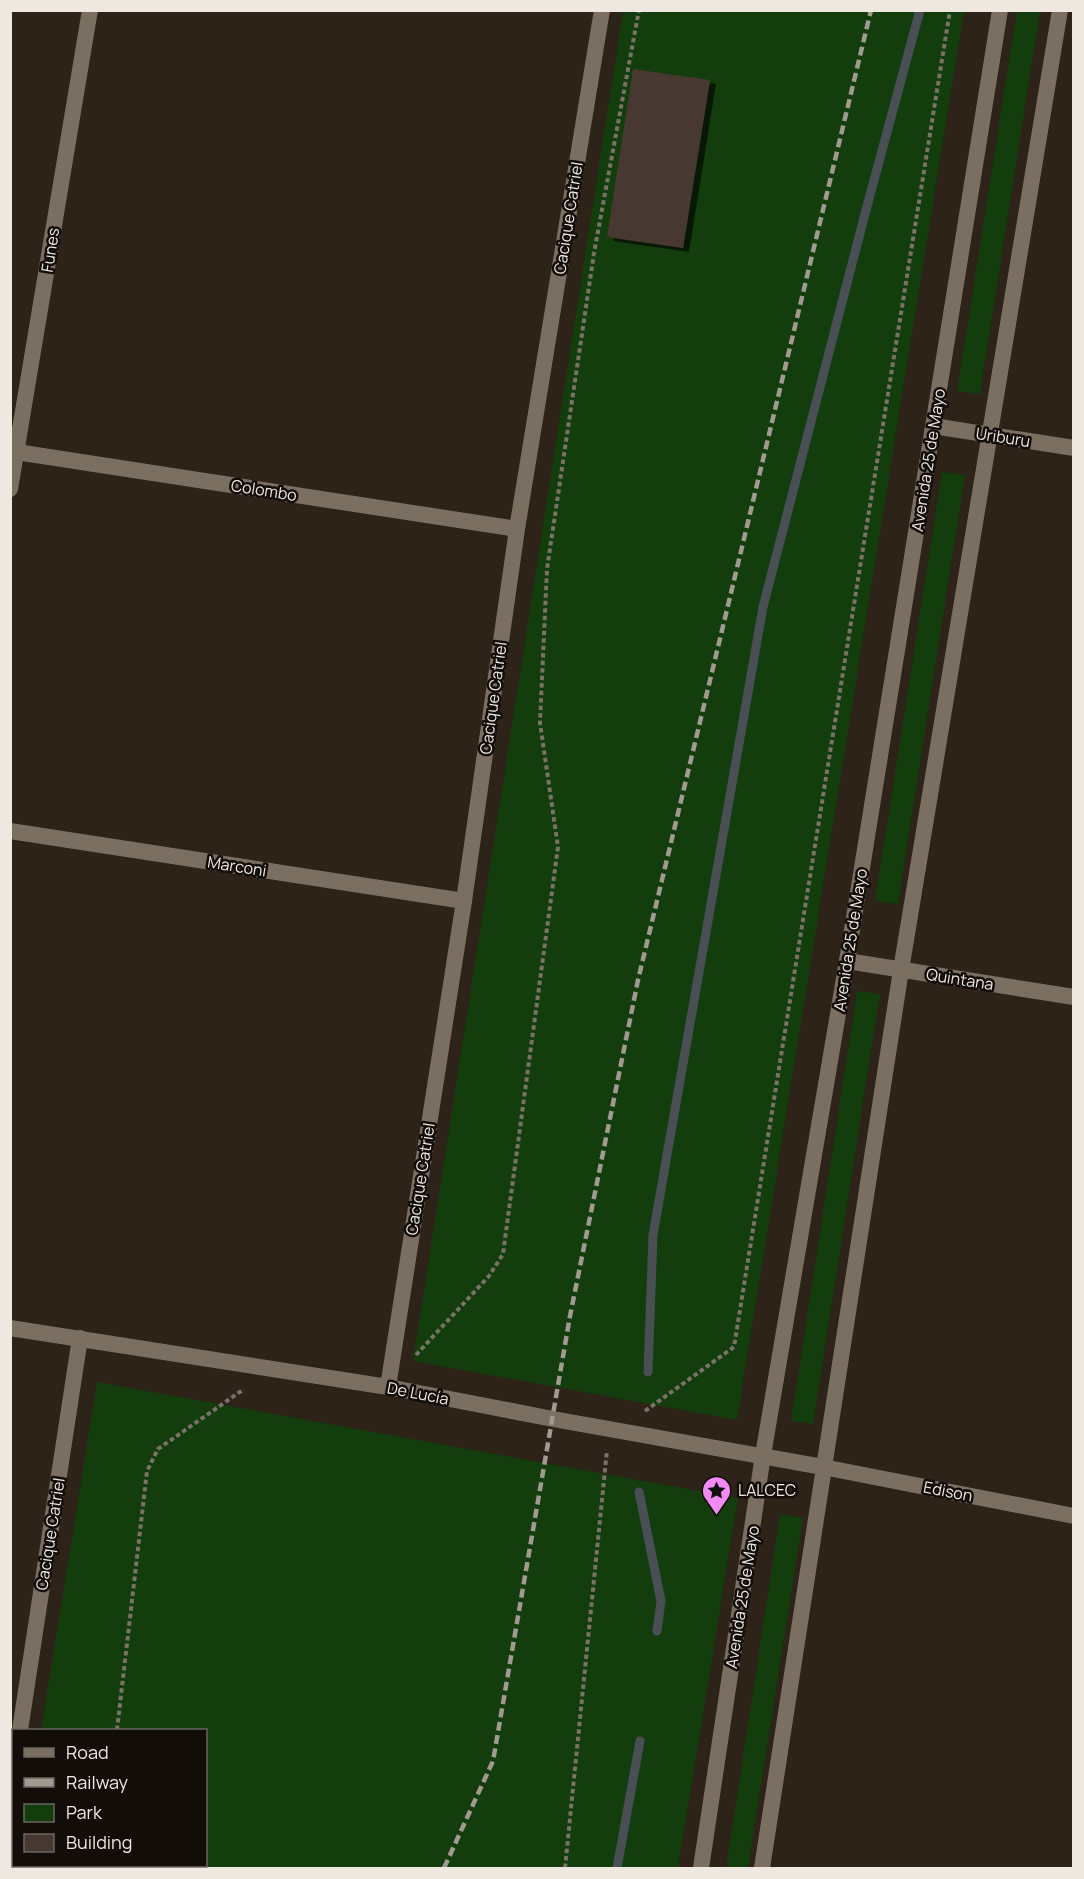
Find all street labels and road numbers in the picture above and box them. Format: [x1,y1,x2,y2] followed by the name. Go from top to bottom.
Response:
[548,160,588,276] street label: Cacique Catriel
[36,226,64,274] street label: Funes
[906,387,950,533] street label: Avenida 25 de Mayo
[974,422,1032,452] street label: Uriburu
[229,474,299,506] street label: Colombo
[474,640,512,756] street label: Cacique Catriel
[206,850,268,882] street label: Marconi
[828,867,872,1013] street label: Avenida 25 de Mayo
[925,963,995,995] street label: Quintana
[400,1121,440,1237] street label: Cacique Catriel
[385,1376,451,1410] street label: De Lucía
[921,1475,975,1507] street label: Edison
[30,1476,70,1592] street label: Cacique Catriel
[720,1524,764,1670] street label: Avenida 25 de Mayo

